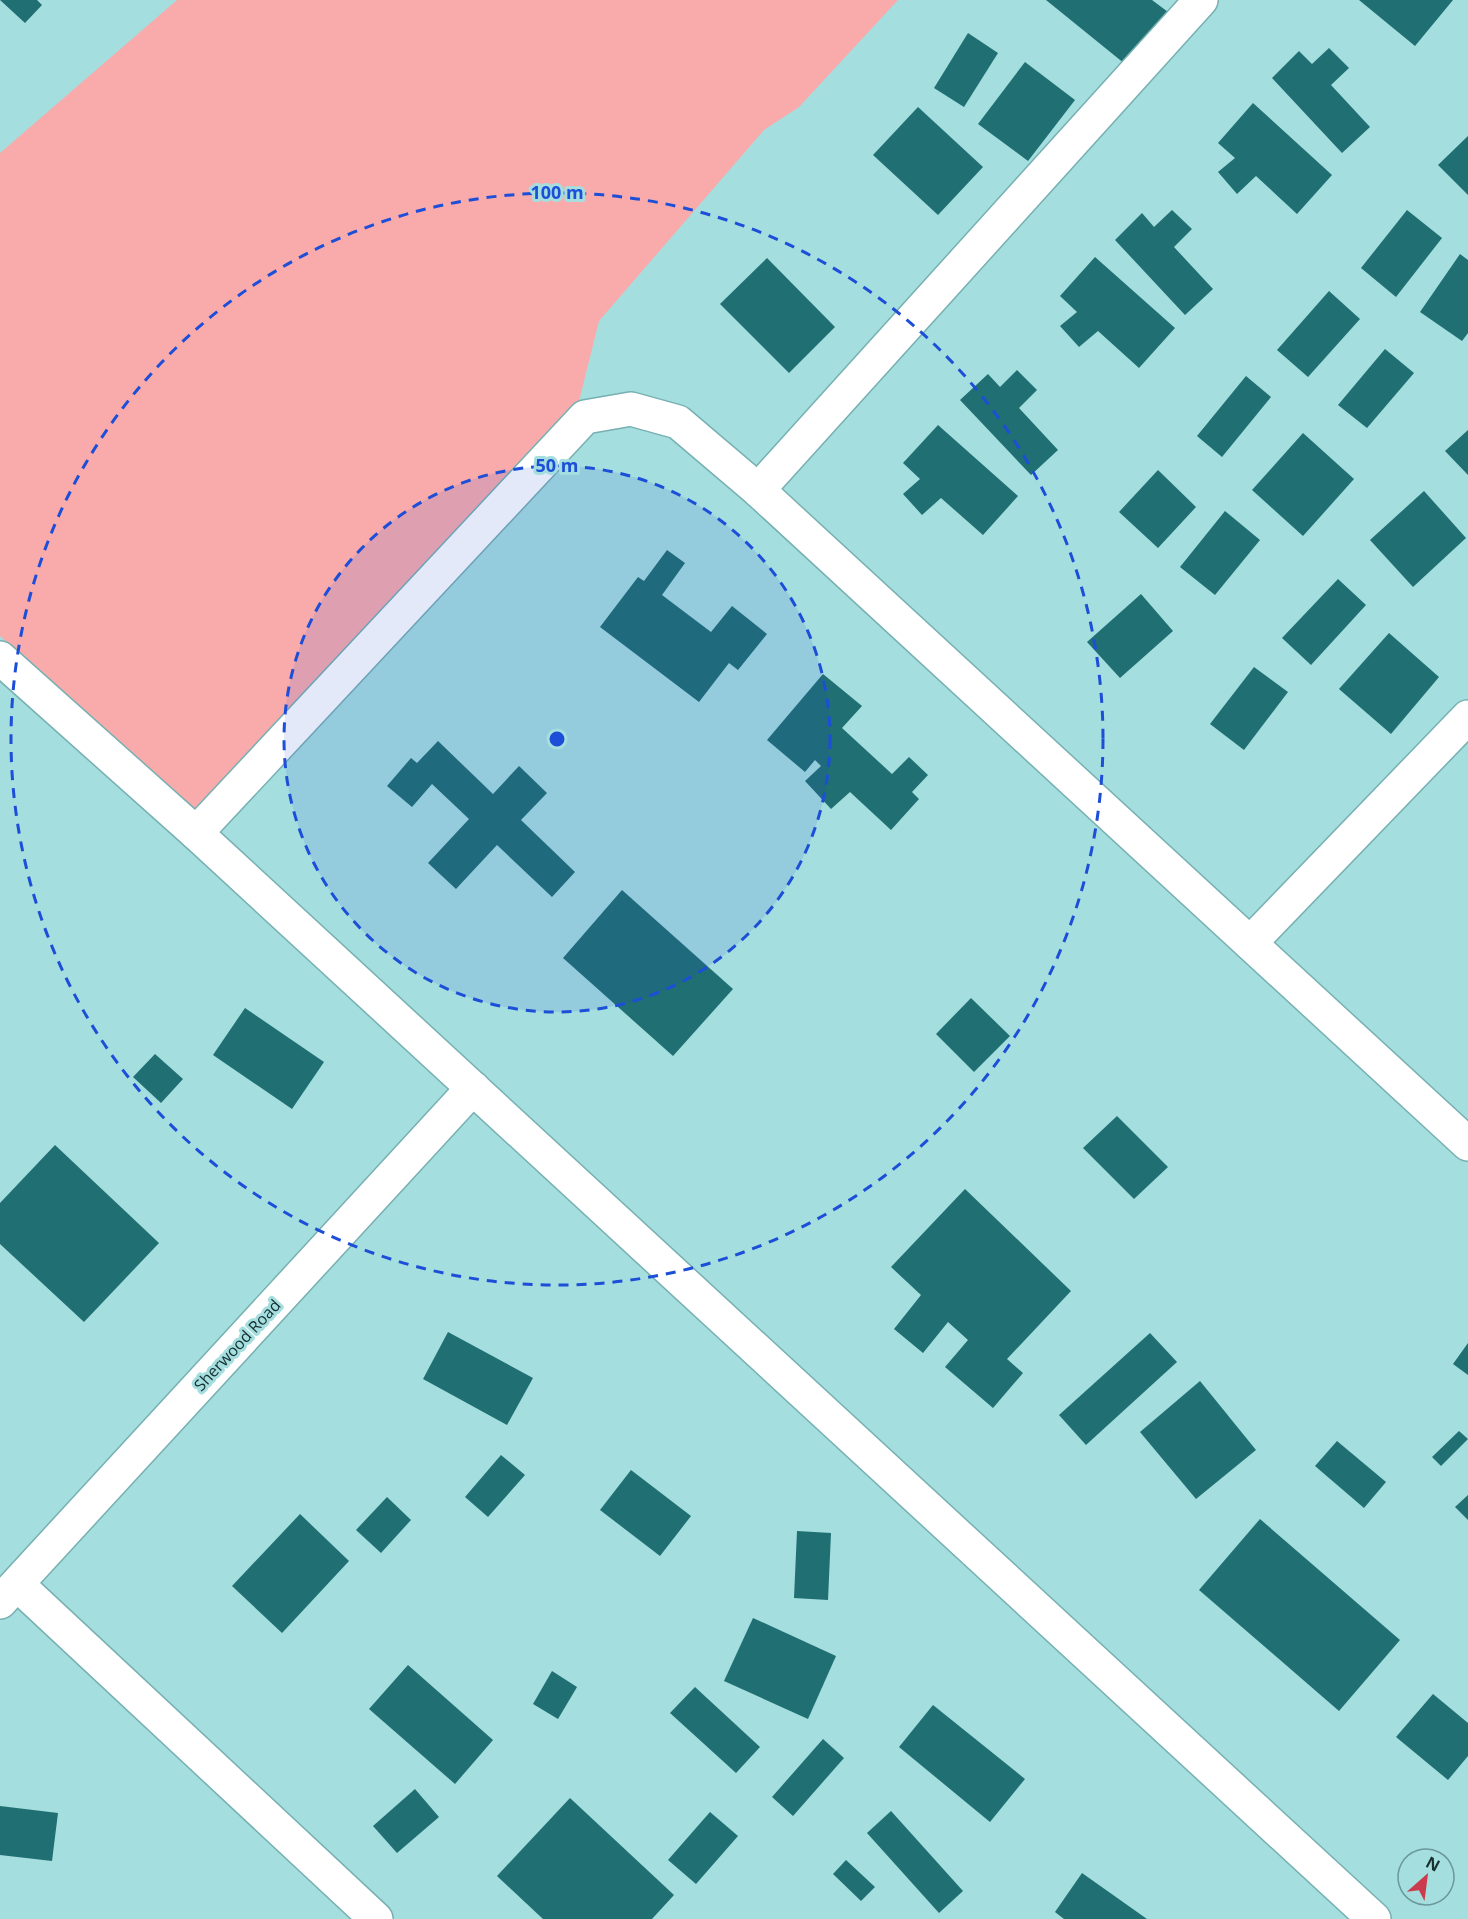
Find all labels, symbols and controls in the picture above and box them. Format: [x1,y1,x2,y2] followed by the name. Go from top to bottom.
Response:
[530,180,584,204] text: 100 m
[536,453,578,477] text: 50 m
[547,729,567,749] centre of rings
[189,1294,285,1396] street label: Sherwood Road
[1396,1847,1456,1907] north arrow
[1422,1851,1444,1877] text: N

